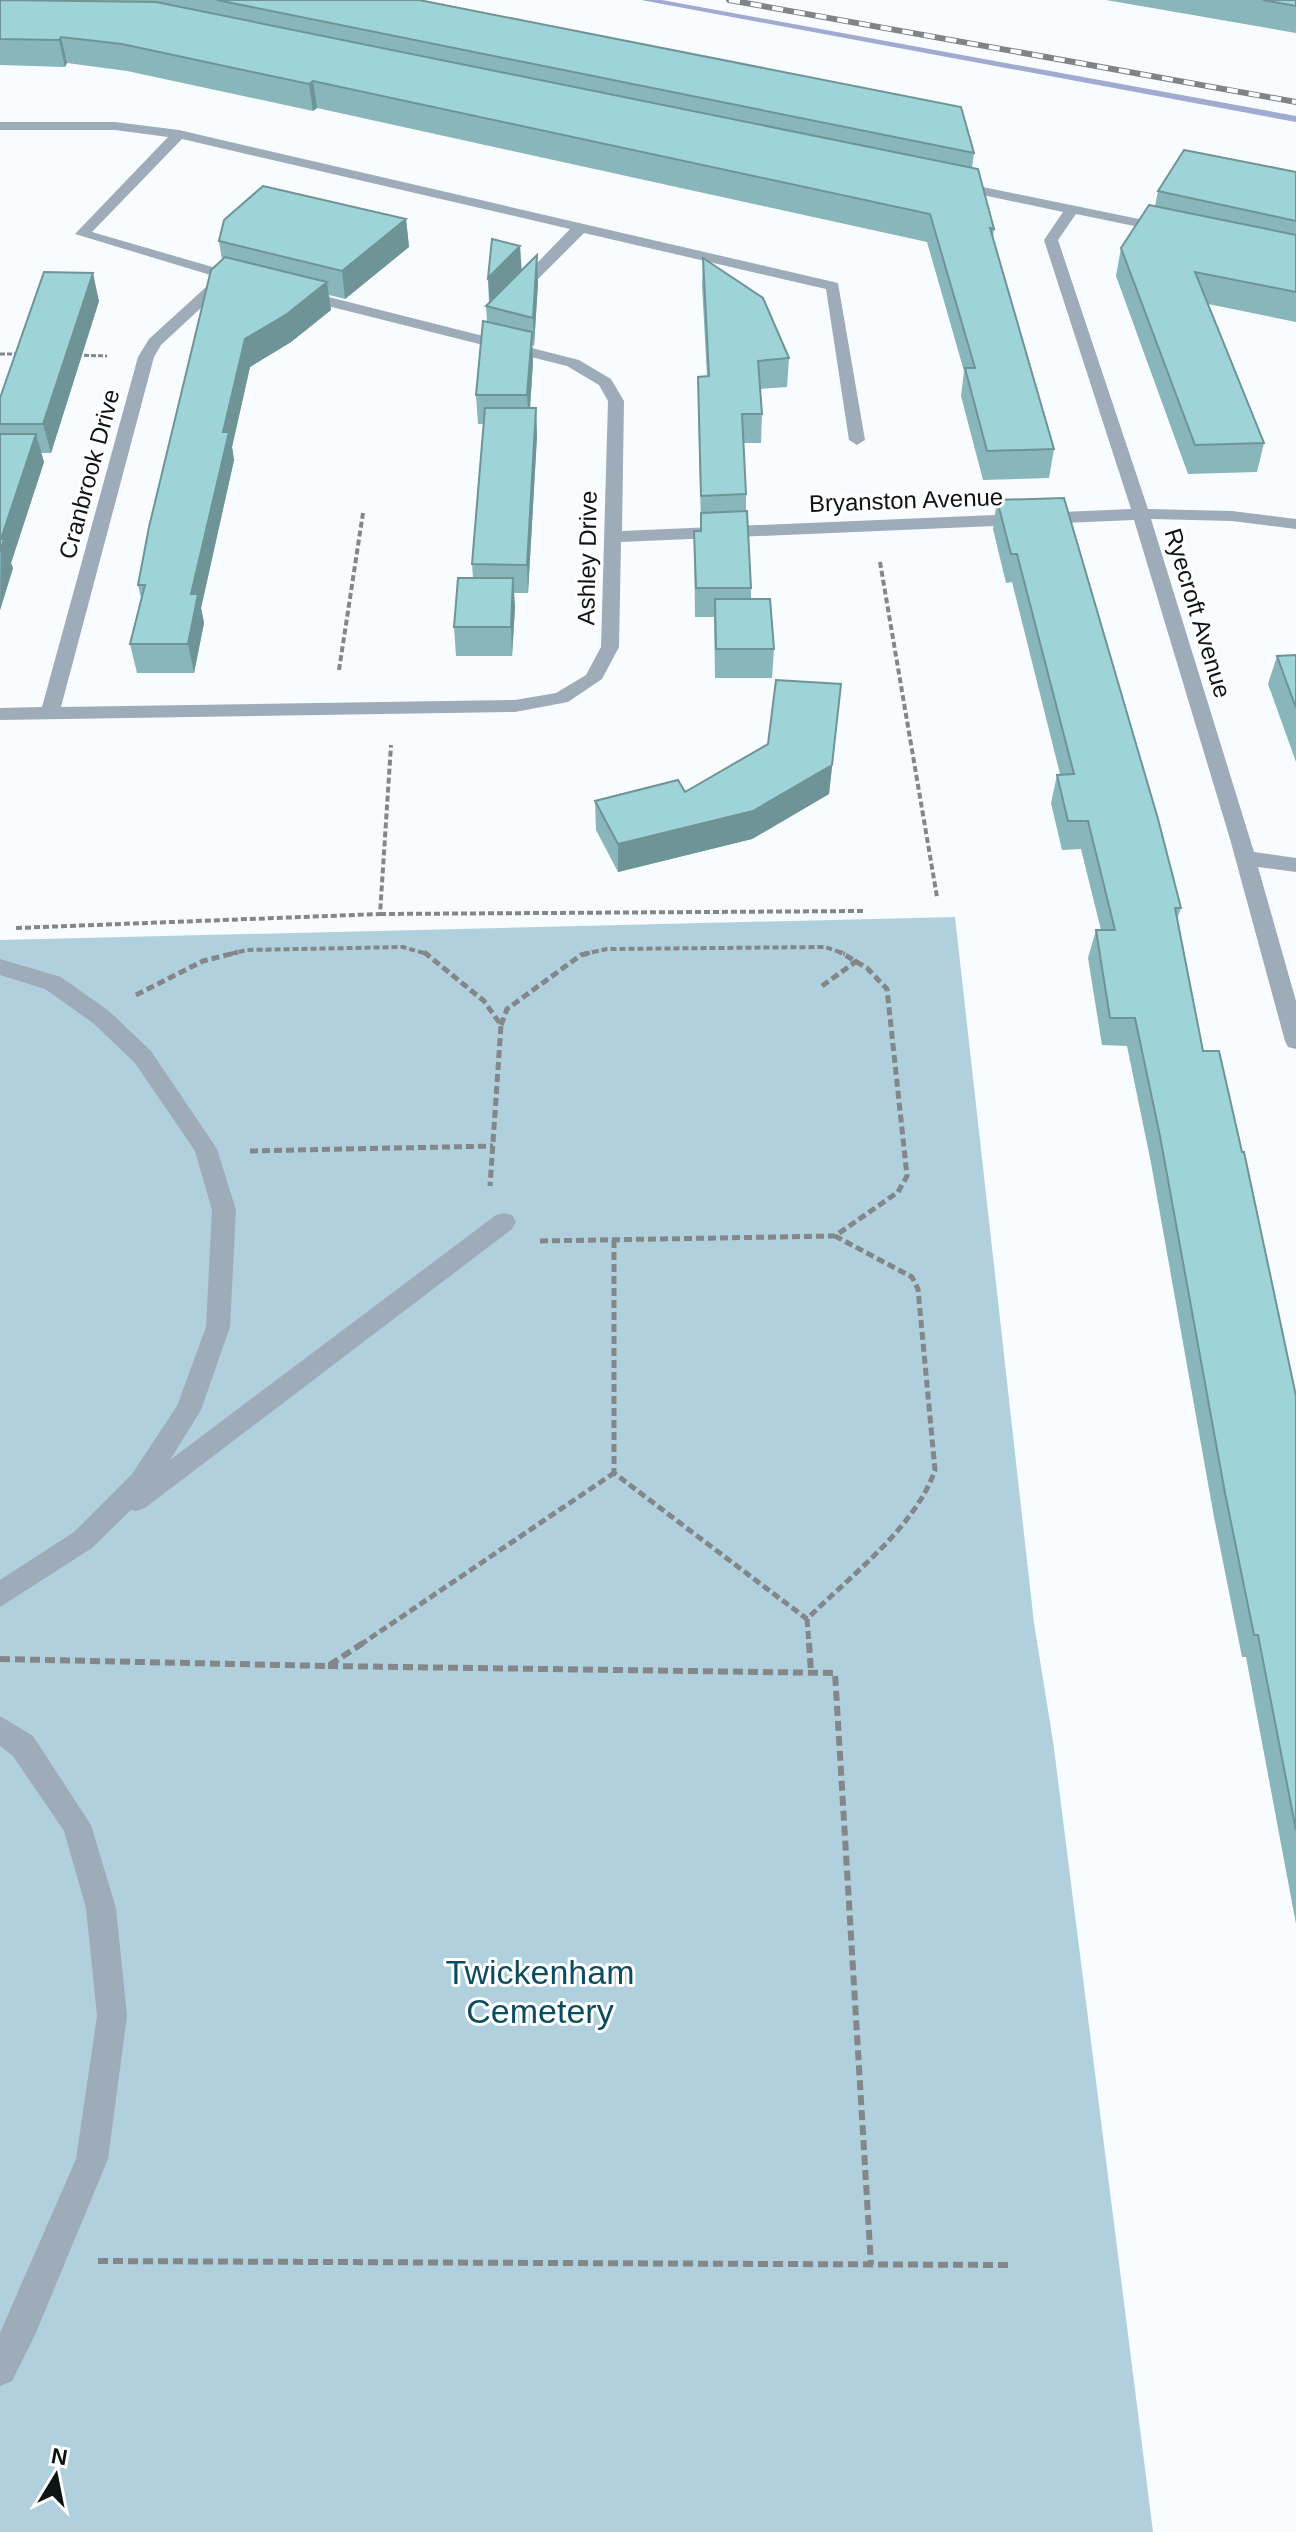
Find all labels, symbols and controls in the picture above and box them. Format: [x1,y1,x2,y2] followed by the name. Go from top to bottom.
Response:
[53,386,125,562] street label: Cranbrook Drive
[808,483,1004,517] street label: Bryanston Avenue
[572,490,602,626] street label: Ashley Drive
[1159,525,1237,701] street label: Ryecroft Avenue
[446,1953,634,2030] park label: Twickenham Cemetery
[16,2436,96,2516] north arrow
[49,2443,69,2470] text: N

